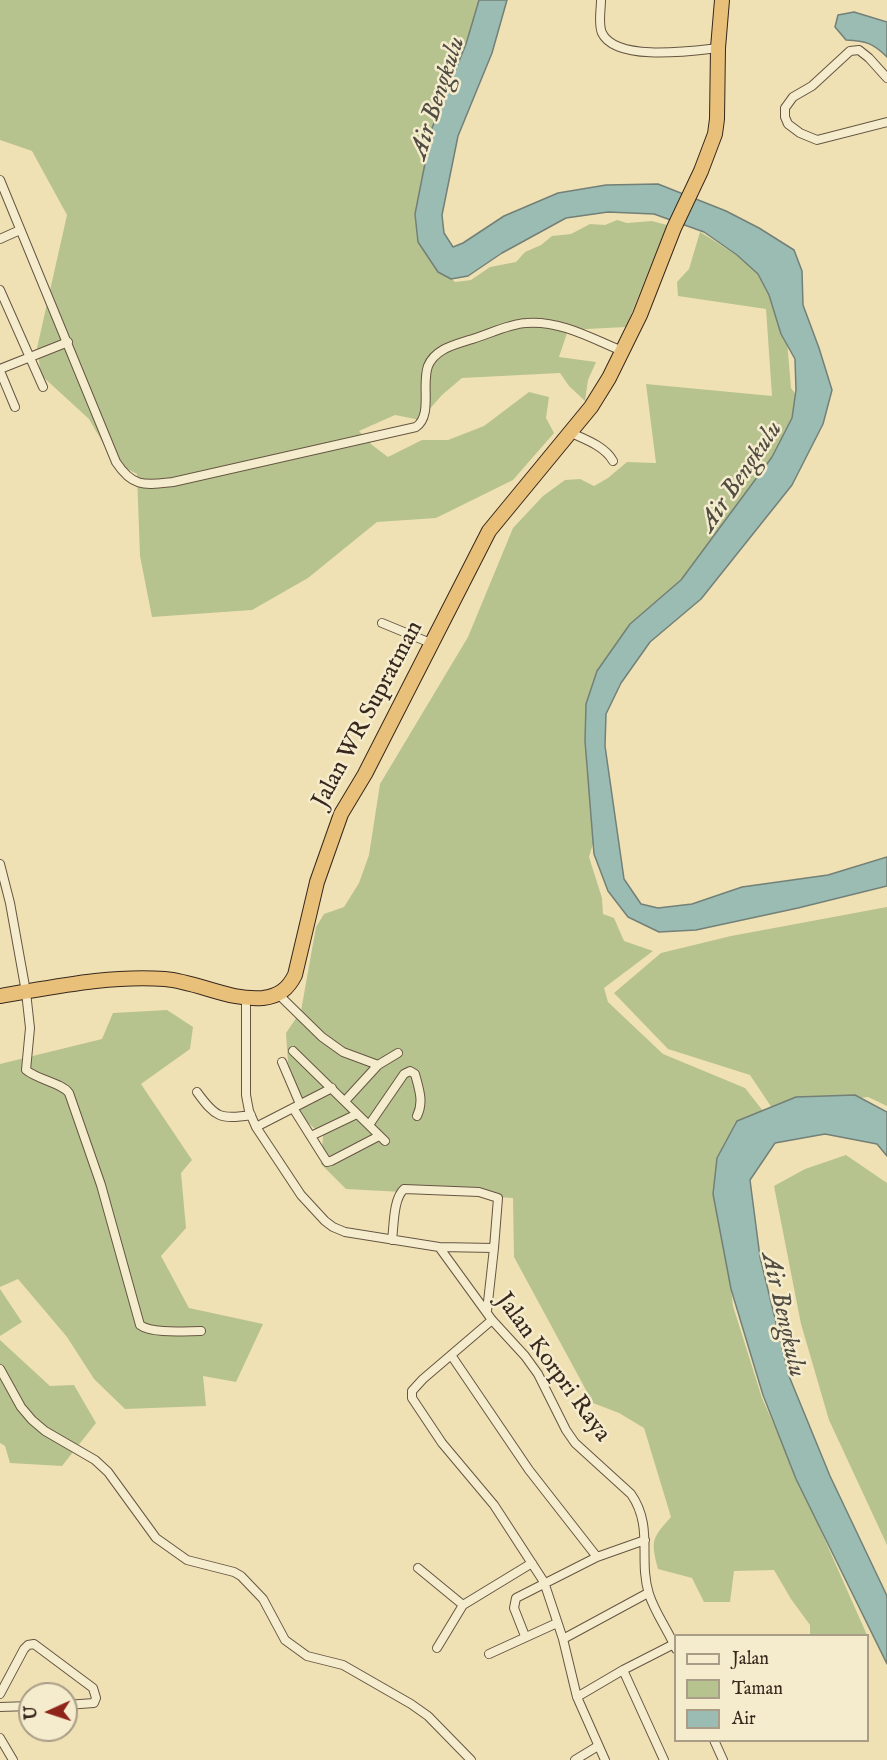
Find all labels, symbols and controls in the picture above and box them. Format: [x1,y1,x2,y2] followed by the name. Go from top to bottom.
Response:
[405,33,473,163] water label: Air Bengkulu
[694,416,790,538] water label: Air Bengkulu
[308,617,430,813] street label: Jalan WR Supratman
[753,1250,811,1380] water label: Air Bengkulu
[488,1288,616,1448] street label: Jalan Korpri Raya
[674,1634,869,1742] legend
[732,1648,769,1671] text: Jalan
[732,1678,783,1701] text: Taman
[18,1682,78,1742] north arrow
[22,1706,42,1720] text: U
[732,1708,756,1731] text: Air

